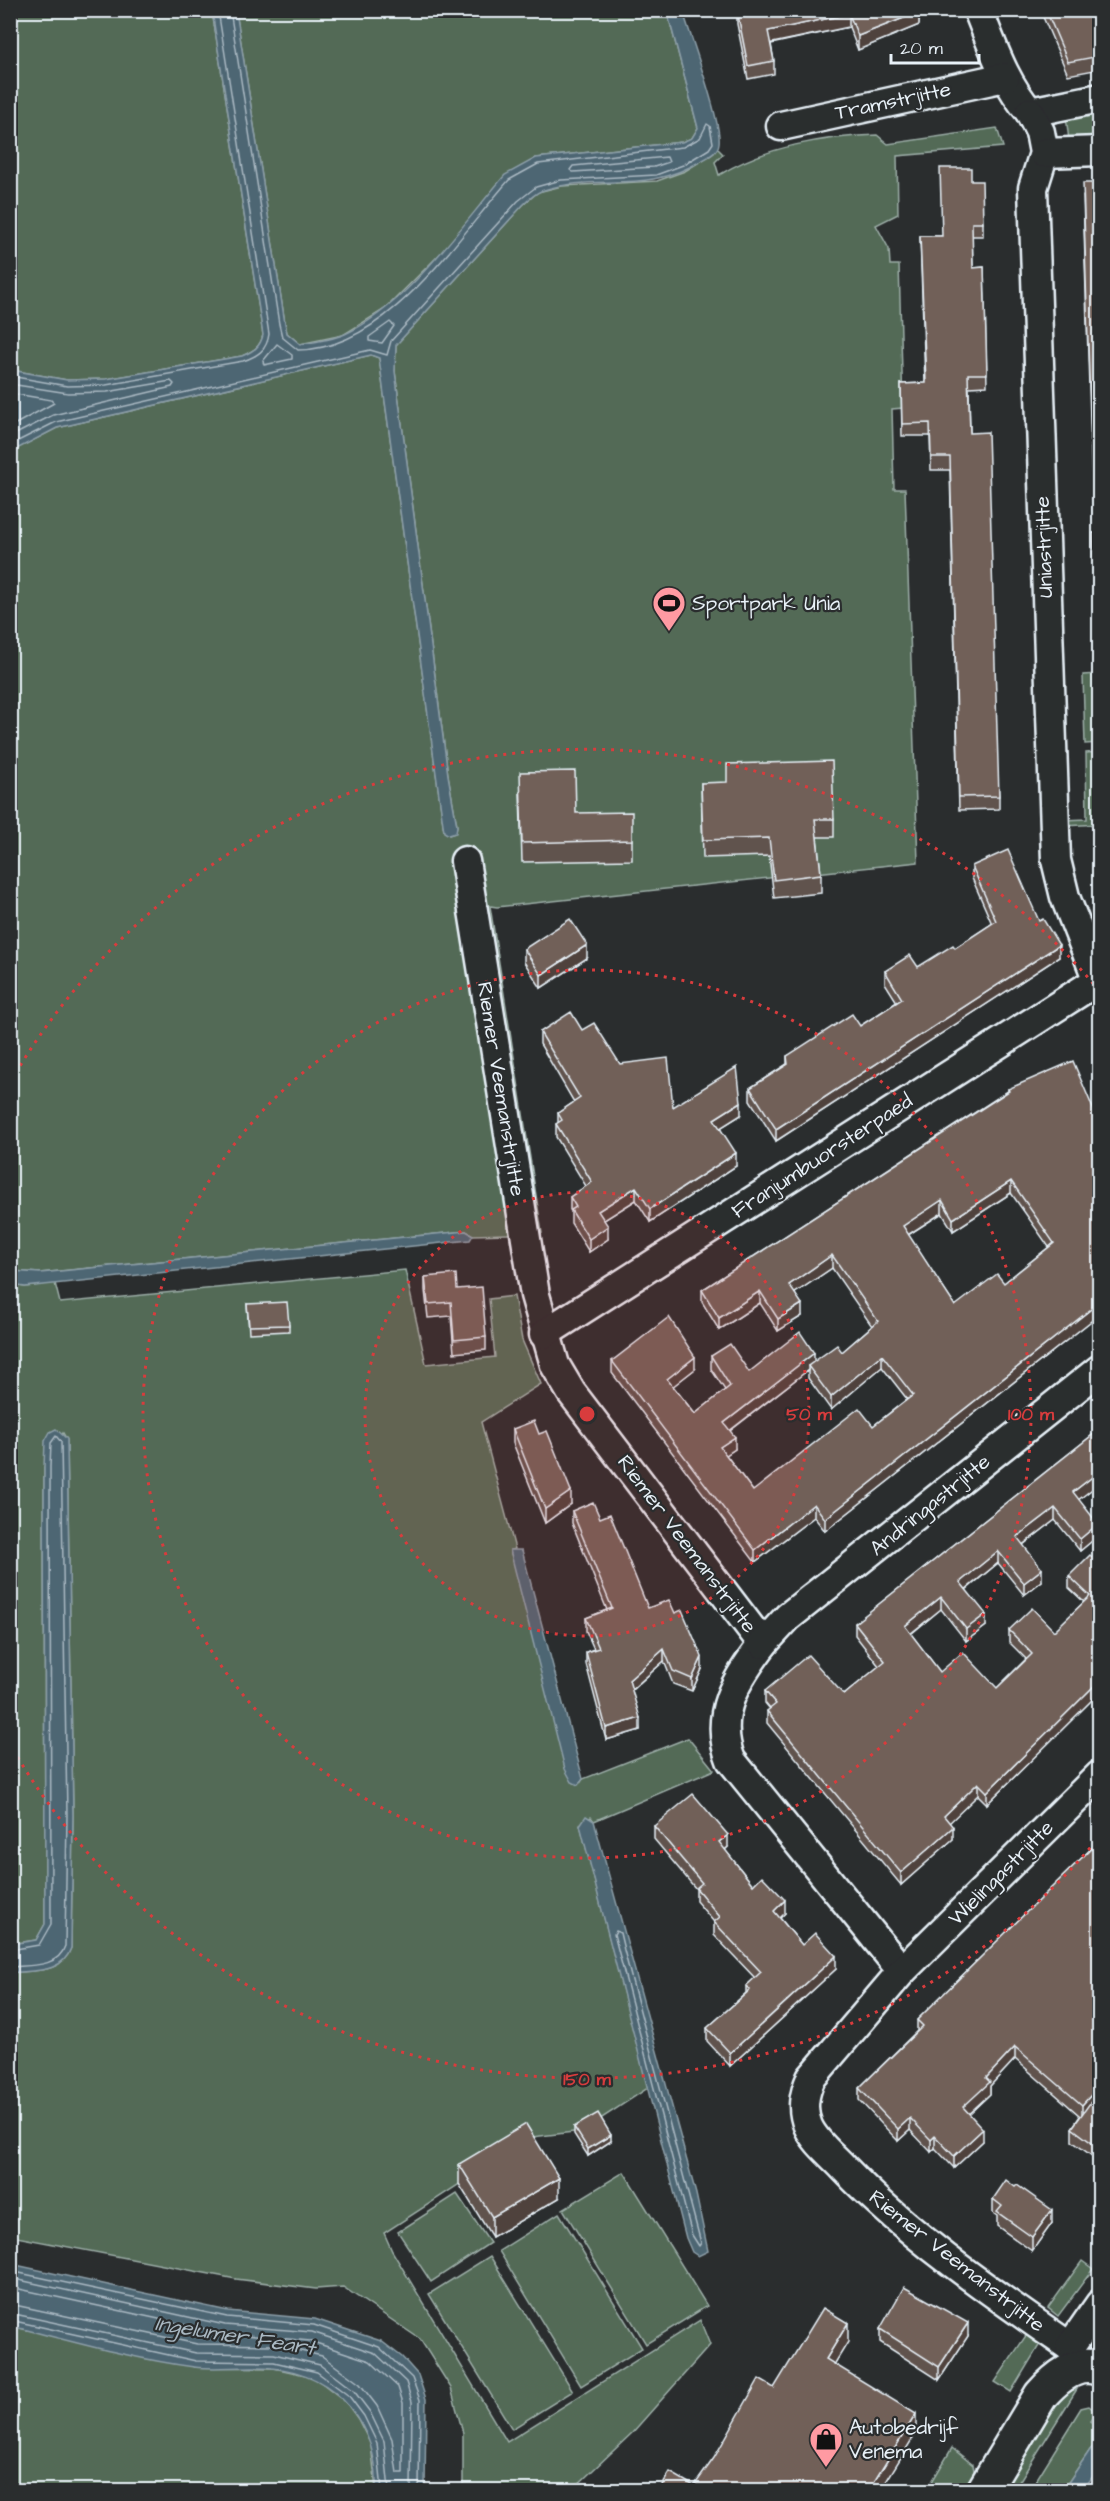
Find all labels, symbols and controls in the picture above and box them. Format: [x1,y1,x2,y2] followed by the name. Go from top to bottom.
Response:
[891,27,980,65] scale bar
[900,36,943,61] text: 20 m
[832,75,954,127] street label: Tramstrjitte
[1028,496,1060,598] street label: Uniastrjitte
[651,585,687,632] sports icon: Sportpark Unia
[692,589,841,619] place label: Sportpark Unia
[470,980,532,1198] street label: Riemer Veemanstrjitte
[726,1086,919,1226] street label: Franjumbuorsterpaed
[786,1402,833,1427] text: 50 m
[1008,1402,1055,1427] text: 100 m
[577,1404,597,1424] centre of rings
[864,1447,998,1564] street label: Andringastrjitte
[610,1449,764,1639] street label: Riemer Veemanstrjitte
[942,1814,1062,1934] street label: Wielingastrjitte
[563,2067,612,2092] text: 150 m
[863,2183,1051,2339] street label: Riemer Veemanstrjitte
[153,2308,319,2365] water label: Ingelumer Feart
[849,2413,959,2466] place label: Autobedrijf Venema
[808,2421,844,2468] shop icon: Autobedrijf Venema

